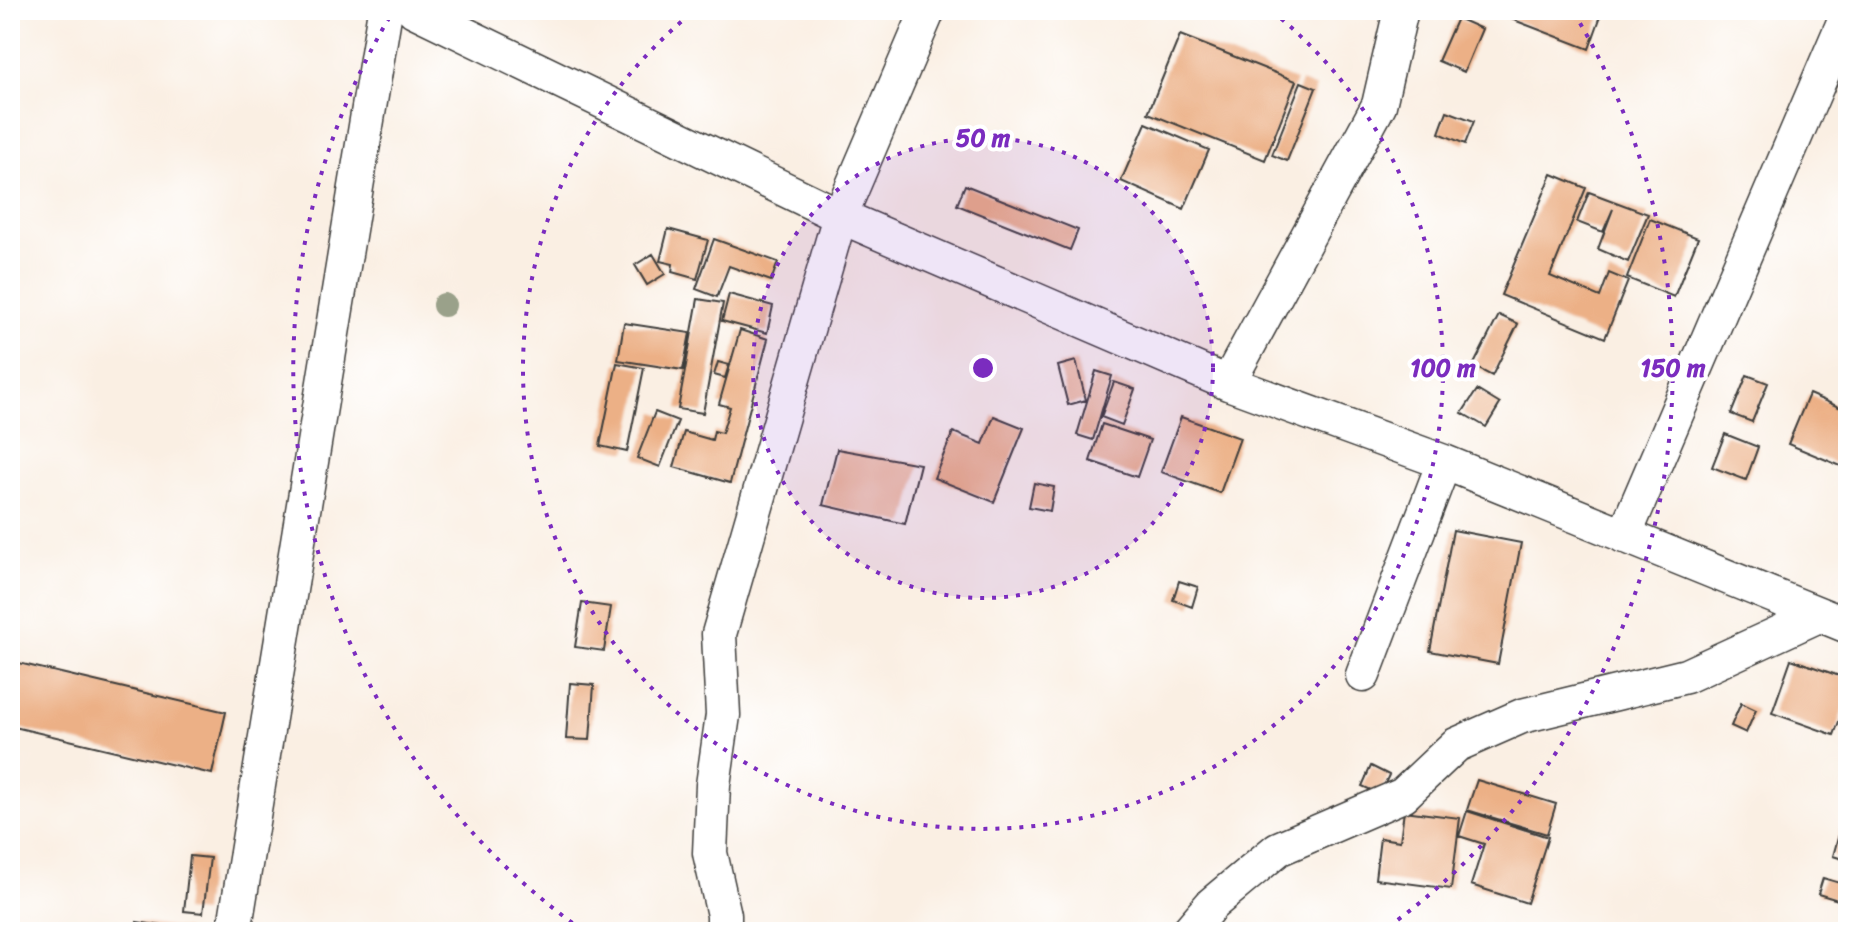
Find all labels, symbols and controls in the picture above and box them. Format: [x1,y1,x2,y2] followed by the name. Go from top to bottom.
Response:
[956,117,1011,159] text: 50 m
[1410,347,1476,389] text: 100 m
[1641,347,1706,389] text: 150 m
[969,354,997,382] centre of rings

